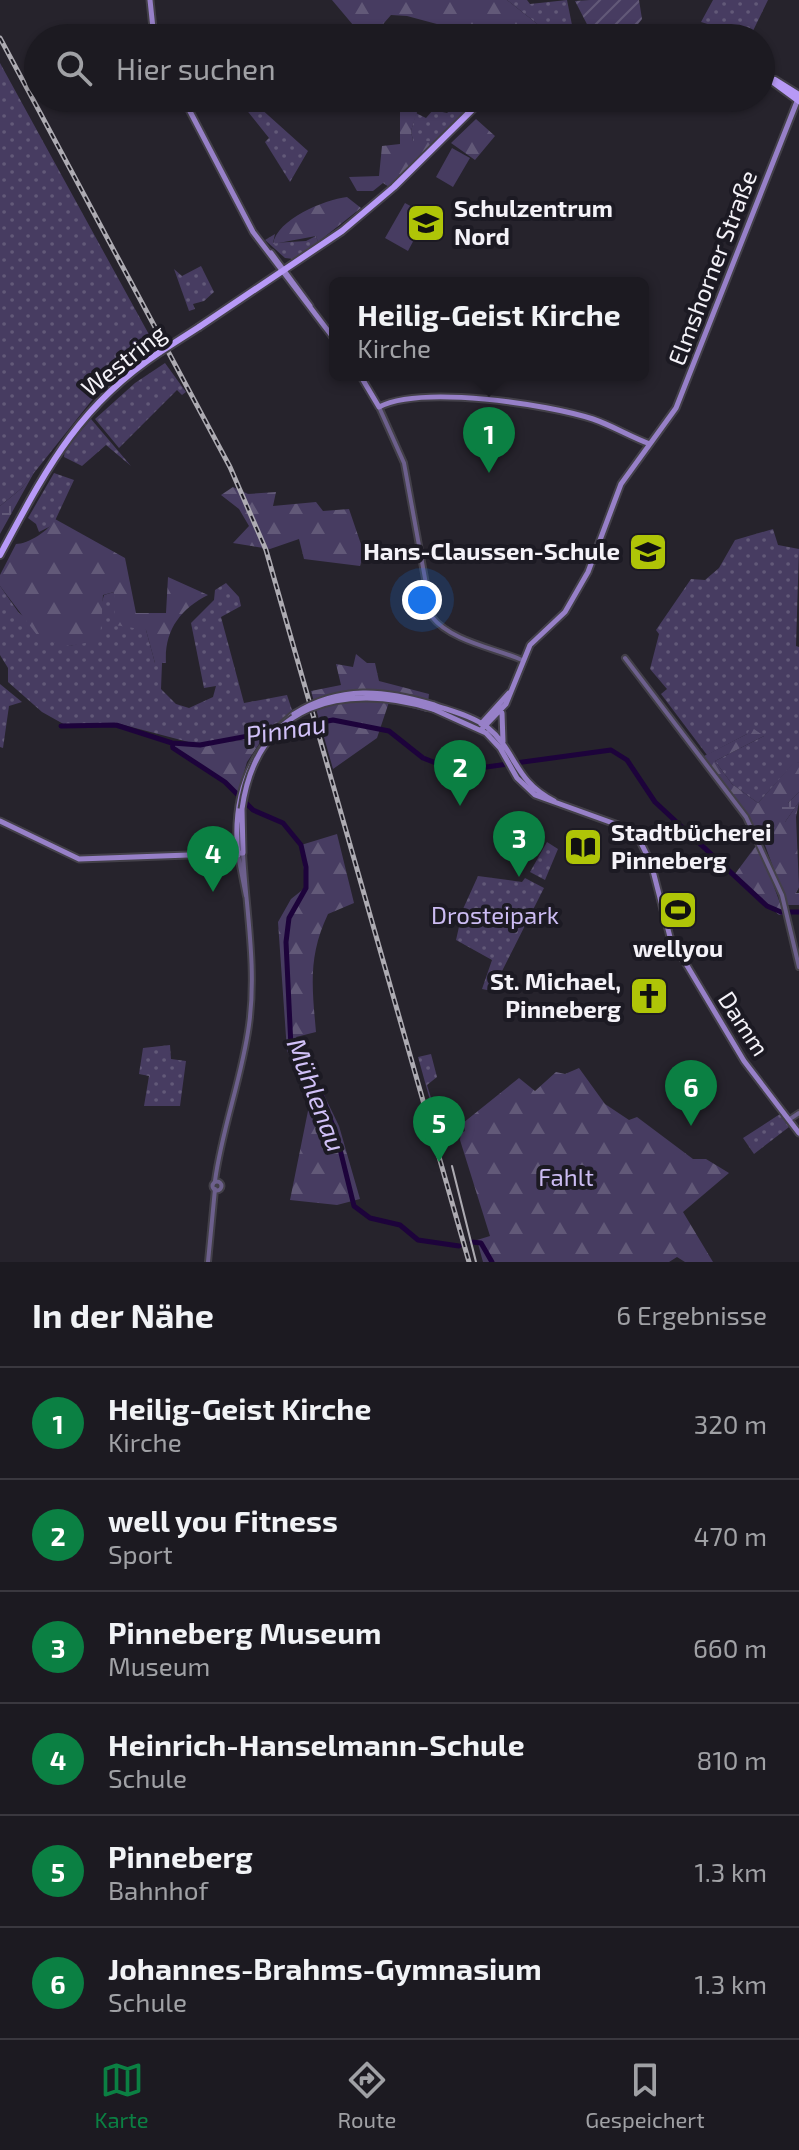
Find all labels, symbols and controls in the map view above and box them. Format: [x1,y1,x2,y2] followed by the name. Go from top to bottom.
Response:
[24,24,775,112] search box
[52,46,96,90] icon: search
[116,50,276,86] text: Hier suchen
[661,166,762,369] street label: Elmshorner Straße
[454,193,613,250] place label: Schulzentrum Nord
[405,202,447,244] school or university icon: Schulzentrum Nord
[329,277,649,381] popup
[357,296,621,332] text: Heilig-Geist Kirche
[75,318,171,402] street label: Westring
[357,332,431,363] text: Kirche
[463,407,515,473] pin: 1
[627,531,669,573] school or university icon: Hans-Claussen-Schule
[363,536,620,565] place label: Hans-Claussen-Schule
[402,580,442,620] your location
[243,707,328,750] water label: Pinnau
[434,740,486,806] pin: 2
[493,811,545,877] pin: 3
[611,817,772,874] place label: Stadtbücherei Pinneberg
[187,826,239,892] pin: 4
[562,826,604,868] library icon: Stadtbücherei Pinneberg
[657,889,699,931] sports icon: wellyou
[431,900,559,929] park label: Drosteipark
[633,933,723,962] place label: wellyou
[490,966,621,1023] place label: St. Michael, Pinneberg
[628,975,670,1017] church icon: St. Michael, Pinneberg
[713,985,776,1061] street label: Damm
[282,1033,353,1155] water label: Mühlenau
[665,1060,717,1126] pin: 6
[413,1096,465,1162] pin: 5
[538,1162,594,1191] park label: Fahlt
[32,1294,214,1335] text: In der Nähe
[616,1299,767,1330] text: 6 Ergebnisse
[108,1390,371,1426] text: Heilig-Geist Kirche
[52,1408,64,1439] text: 1
[694,1408,767,1439] text: 320 m
[108,1426,182,1457] text: Kirche
[108,1502,338,1538] text: well you Fitness
[50,1520,66,1551] text: 2
[693,1520,767,1551] text: 470 m
[108,1538,173,1569] text: Sport
[108,1614,382,1650] text: Pinneberg Museum
[51,1632,65,1663] text: 3
[693,1632,767,1663] text: 660 m
[108,1650,210,1681] text: Museum
[108,1726,525,1762] text: Heinrich-Hanselmann-Schule
[50,1744,66,1775] text: 4
[697,1744,767,1775] text: 810 m
[108,1762,187,1793] text: Schule
[108,1838,253,1874] text: Pinneberg
[51,1856,65,1887] text: 5
[694,1856,767,1887] text: 1.3 km
[108,1874,208,1905] text: Bahnhof
[108,1950,542,1986] text: Johannes-Brahms-Gymnasium
[50,1968,66,1999] text: 6
[694,1968,767,1999] text: 1.3 km
[108,1986,187,2017] text: Schule
[94,2058,149,2132] tab: Karte
[337,2058,396,2132] tab: Route
[585,2058,705,2132] tab: Gespeichert

